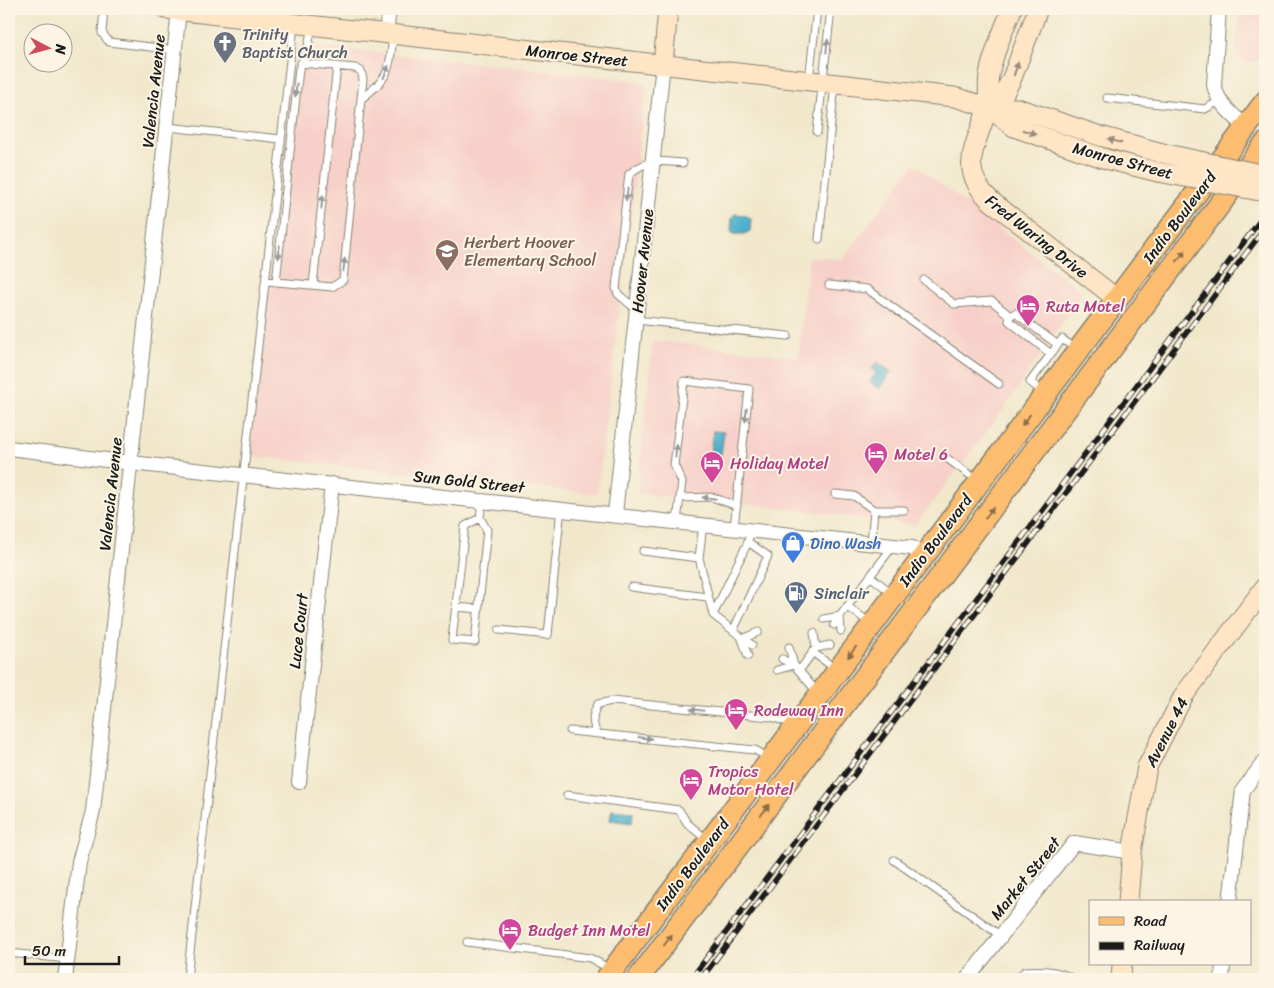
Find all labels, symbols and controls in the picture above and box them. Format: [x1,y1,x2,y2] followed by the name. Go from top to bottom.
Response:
[242,20,348,67] place label: Trinity Baptist Church
[22,22,72,72] north arrow
[212,30,238,64] church icon: Trinity Baptist Church
[133,33,174,149] street label: Valencia Avenue
[524,36,630,75] street label: Monroe Street
[823,37,831,53] one-way arrow
[47,42,73,56] text: N
[1013,61,1020,76] one-way arrow
[383,65,391,79] one-way arrow
[292,82,300,98] one-way arrow
[1022,129,1037,137] one-way arrow
[1069,133,1176,188] street label: Monroe Street
[1107,136,1122,144] one-way arrow
[1134,163,1225,271] street label: Indio Boulevard
[623,186,631,202] one-way arrow
[979,187,1095,286] street label: Fred Waring Drive
[318,194,326,210] one-way arrow
[623,207,662,315] street label: Hoover Avenue
[464,228,596,275] place label: Herbert Hoover Elementary School
[434,238,460,272] school or university icon: Herbert Hoover Elementary School
[275,244,283,260] one-way arrow
[1176,249,1186,263] one-way arrow
[341,257,349,273] one-way arrow
[1046,292,1125,321] place label: Ruta Motel
[1015,293,1041,327] hotel icon: Ruta Motel
[742,407,750,423] one-way arrow
[1020,413,1031,426] one-way arrow
[90,436,131,552] street label: Valencia Avenue
[894,440,948,469] place label: Motel 6
[863,441,889,475] hotel icon: Motel 6
[672,443,680,459] one-way arrow
[730,449,829,478] place label: Holiday Motel
[699,450,725,484] hotel icon: Holiday Motel
[412,461,527,502] street label: Sun Gold Street
[890,486,981,594] street label: Indio Boulevard
[701,494,717,502] one-way arrow
[984,506,994,520] one-way arrow
[810,529,881,558] place label: Dino Wash
[780,530,806,564] shop icon: Dino Wash
[814,579,870,608] place label: Sinclair
[783,580,809,614] fuel station icon: Sinclair
[280,591,317,670] street label: Luce Court
[846,645,857,658] one-way arrow
[1136,692,1196,773] street label: Avenue 44
[754,696,844,725] place label: Rodeway Inn
[723,697,749,731] hotel icon: Rodeway Inn
[689,705,705,713] one-way arrow
[637,734,653,742] one-way arrow
[708,757,794,804] place label: Tropics Motor Hotel
[678,767,704,801] hotel icon: Tropics Motor Hotel
[760,804,771,817] one-way arrow
[647,810,738,918] street label: Indio Boulevard
[982,830,1069,927] street label: Market Street
[1089,900,1252,966] legend
[1134,908,1167,934] text: Road
[528,916,651,945] place label: Budget Inn Motel
[497,917,523,951] hotel icon: Budget Inn Motel
[1134,932,1185,958] text: Railway
[25,933,119,965] scale bar
[662,934,673,947] one-way arrow
[32,938,67,964] text: 50 m

